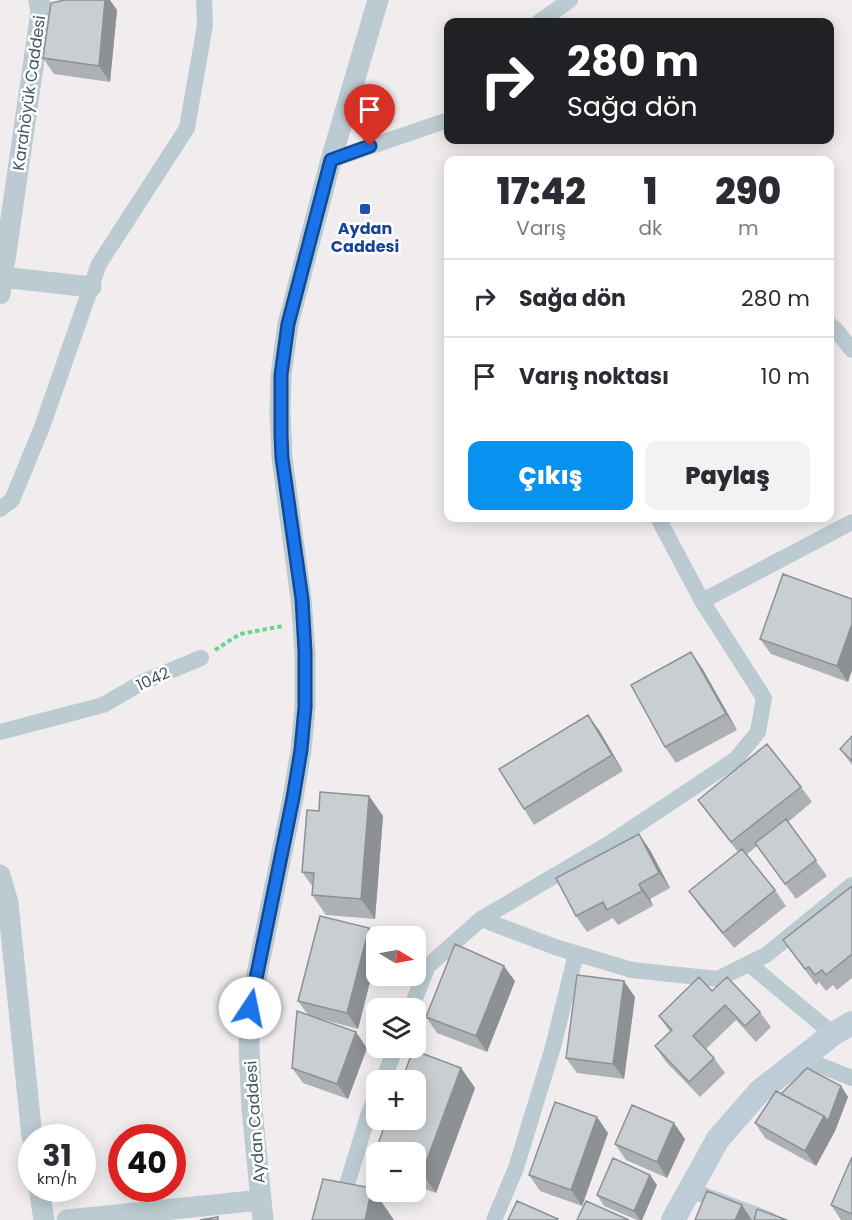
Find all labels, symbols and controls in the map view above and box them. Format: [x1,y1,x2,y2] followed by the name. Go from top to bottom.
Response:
[7,14,51,172] street label: Karahöyük Caddesi
[567,32,699,91] text: 280 m
[468,42,546,120] icon: right
[344,84,395,146] pin
[567,88,698,125] text: Sağa dön
[353,93,386,126] icon: arrive
[497,166,586,217] text: 17:42
[644,166,657,217] text: 1
[715,166,781,217] text: 290
[358,202,372,216] marker: Aydan Caddesi
[516,214,566,242] text: Varış
[639,214,662,242] text: dk
[738,214,759,242] text: m
[331,217,399,258] place label: Aydan Caddesi
[468,282,501,315] icon: right
[519,283,626,314] text: Sağa dön
[741,283,810,314] text: 280 m
[468,360,501,393] icon: arrive
[519,361,669,392] text: Varış noktası
[761,361,810,392] text: 10 m
[468,441,633,510] button: Çıkış
[645,441,810,510] button: Paylaş
[133,661,173,697] street label: 1042
[366,926,426,986] north arrow
[366,926,426,1202] map controls
[218,976,282,1040] position arrow
[366,998,426,1058] button: layers
[239,1060,271,1184] street label: Aydan Caddesi
[366,1070,426,1130] button: +
[108,1124,186,1202] speed limit sign: 40
[42,1134,72,1177] text: 31
[366,1142,426,1202] button: −
[37,1168,77,1189] text: km/h

